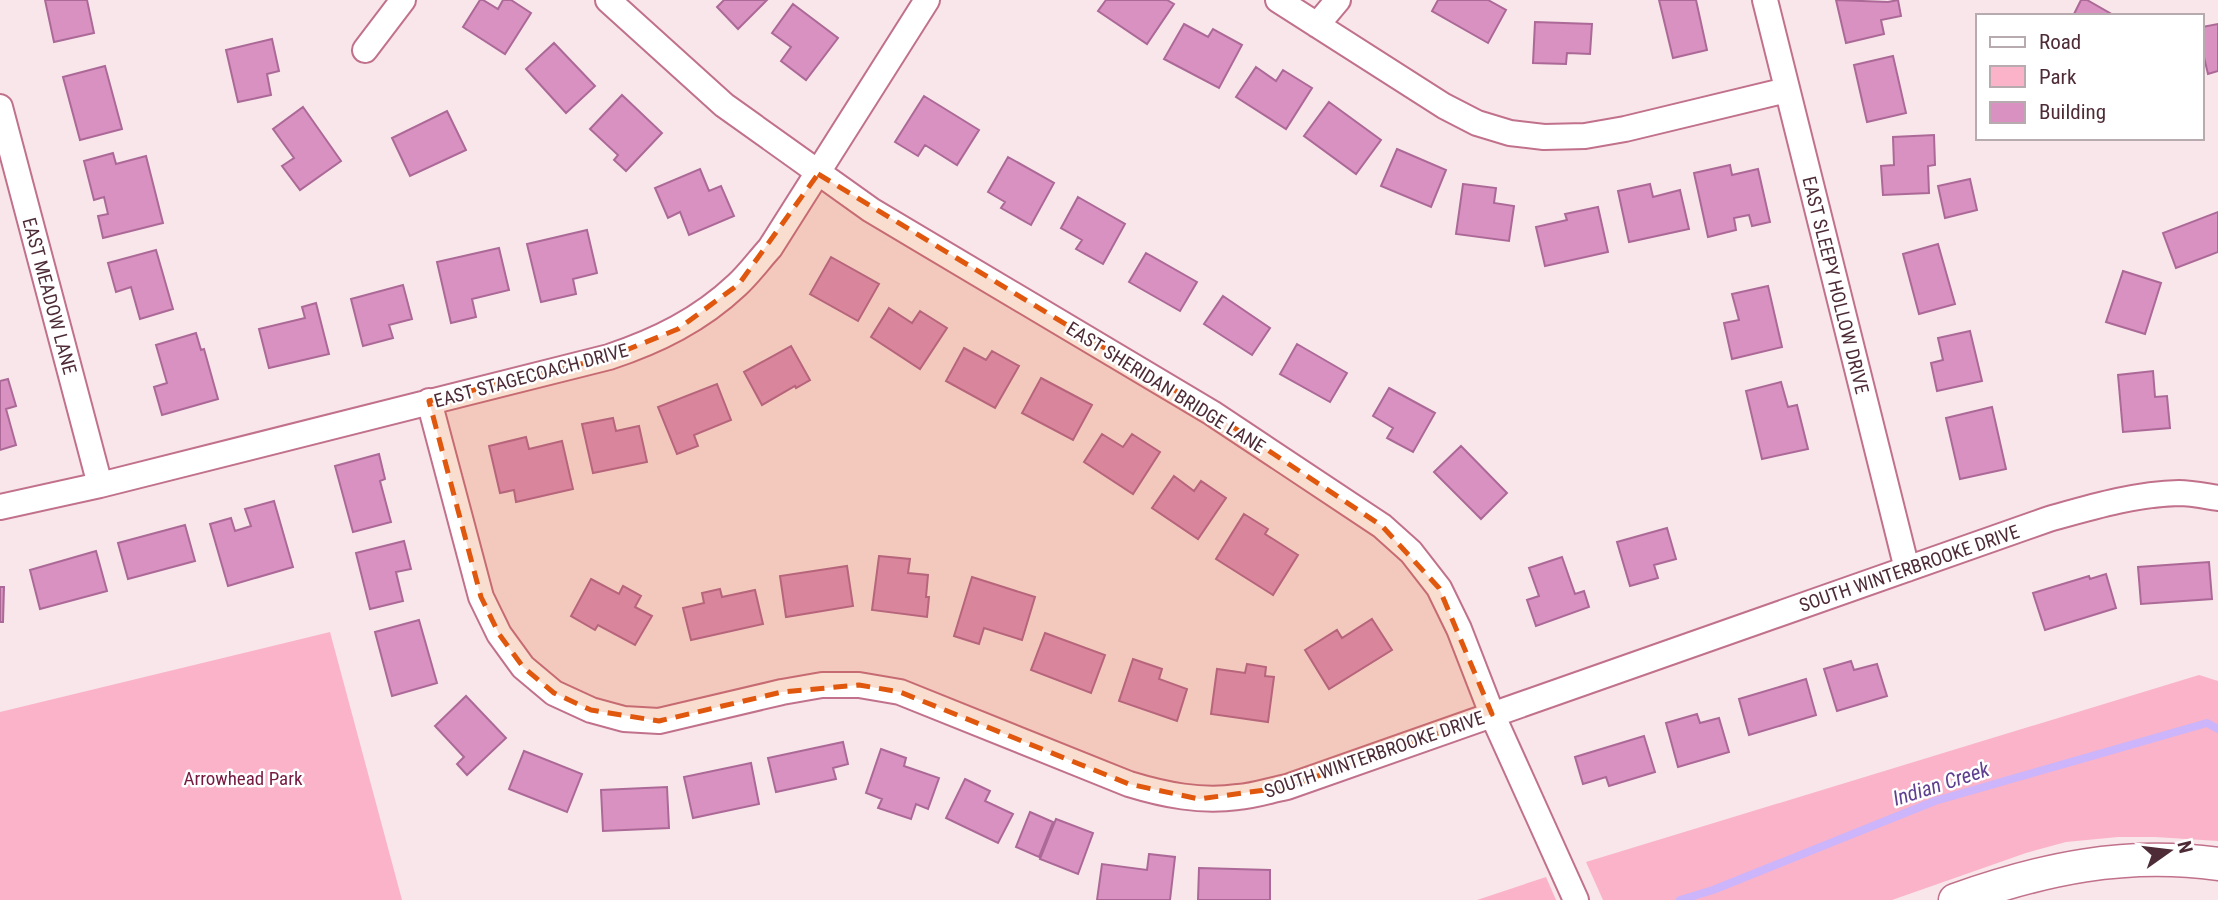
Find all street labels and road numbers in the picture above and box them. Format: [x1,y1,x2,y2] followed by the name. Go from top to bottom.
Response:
[1797,174,1874,396] street label: EAST SLEEPY HOLLOW DRIVE
[18,215,82,377] street label: EAST MEADOW LANE
[1062,317,1269,458] street label: EAST SHERIDAN BRIDGE LANE
[431,338,631,413] street label: EAST STAGECOACH DRIVE
[1796,520,2022,617] street label: SOUTH WINTERBROOKE DRIVE
[1261,706,1487,803] street label: SOUTH WINTERBROOKE DRIVE

